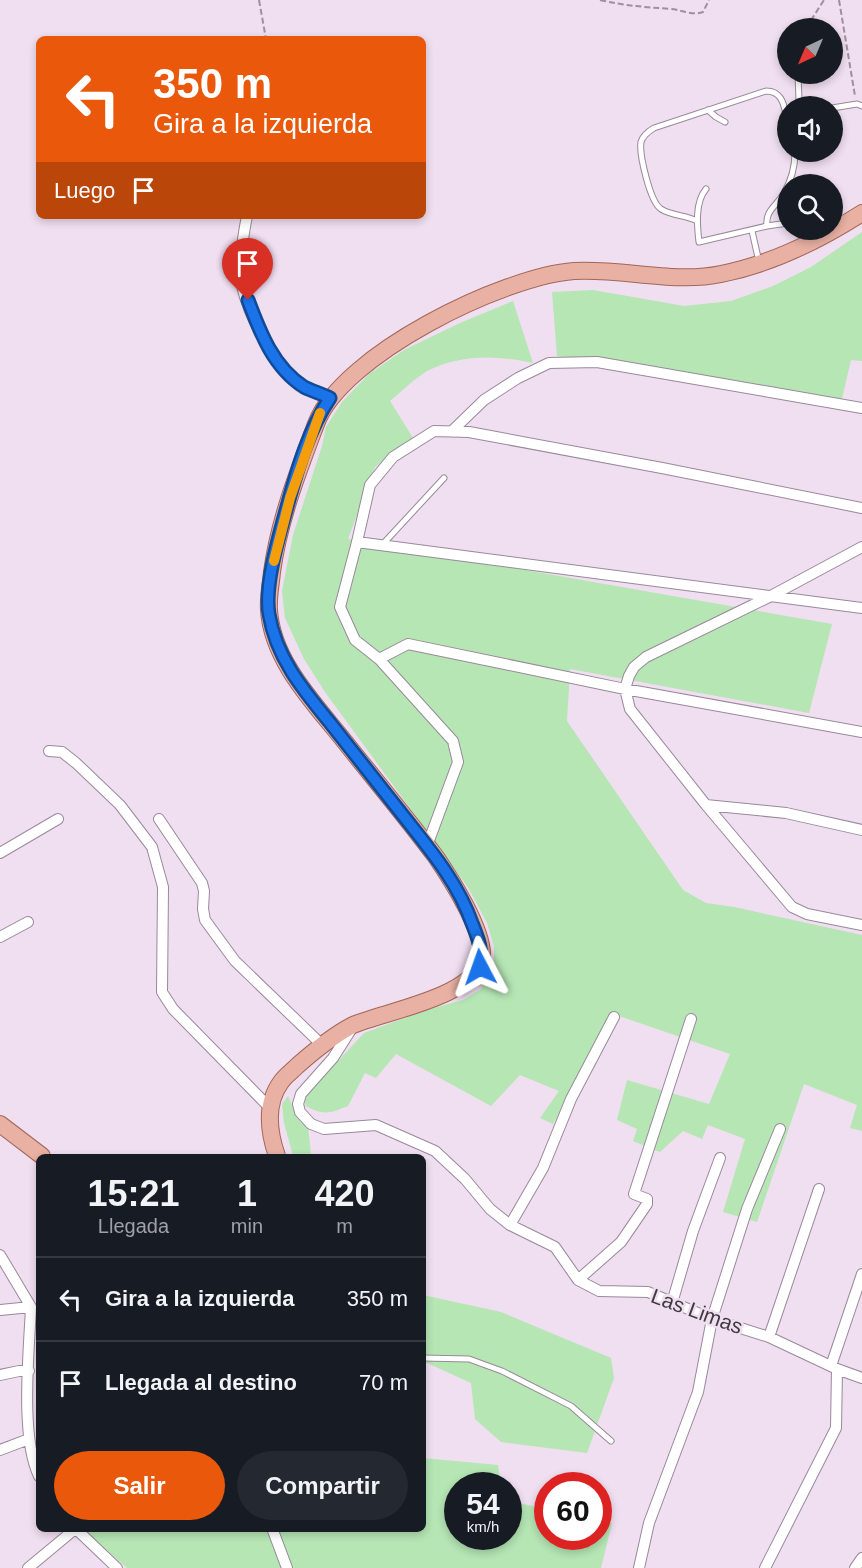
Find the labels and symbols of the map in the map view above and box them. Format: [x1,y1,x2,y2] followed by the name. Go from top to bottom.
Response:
[777,18,843,84] north arrow
[222,238,273,300] pin
[448,935,512,999] position arrow
[648,1284,746,1338] street label: Las Limas
[534,1472,612,1550] speed limit sign: 60

